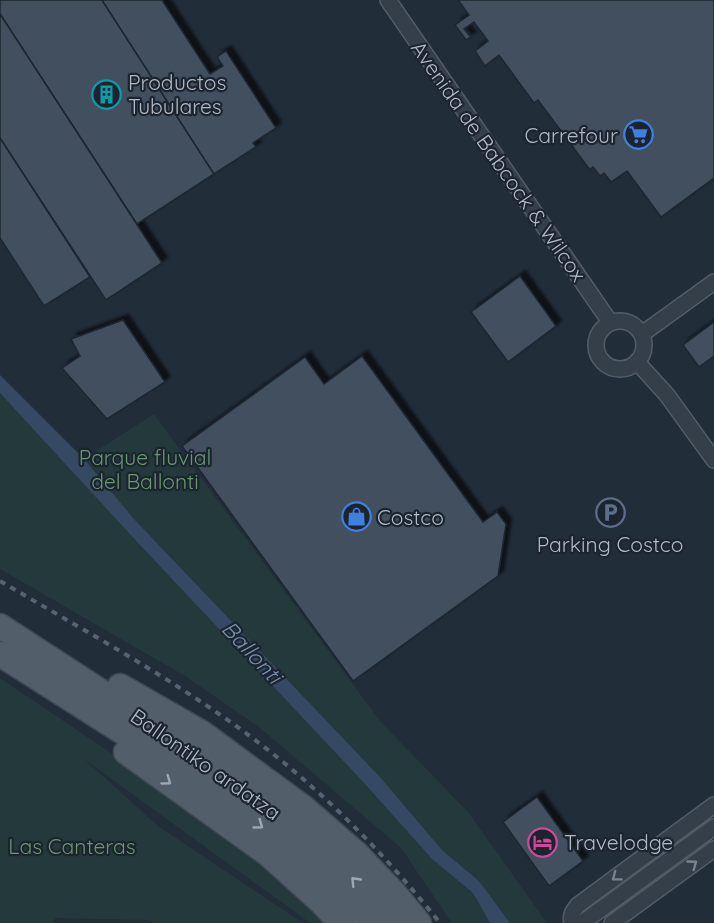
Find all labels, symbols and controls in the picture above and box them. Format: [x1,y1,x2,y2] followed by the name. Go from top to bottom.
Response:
[406,36,592,286] street label: Avenida de Babcock & Wilcox
[128,69,226,119] place label: Productos Tubulares
[91,78,123,110] building icon: Productos Tubulares
[623,119,655,151] supermarket icon: Carrefour
[524,122,618,148] place label: Carrefour
[79,444,211,494] park label: Parque fluvial del Ballonti
[594,497,626,529] parking icon: Parking Costco
[340,501,372,533] shop icon: Costco
[377,504,444,530] place label: Costco
[537,531,683,557] place label: Parking Costco
[216,615,290,691] water label: Ballonti
[126,703,286,825] street label: Ballontiko ardatza
[160,774,171,785] one-way arrow
[253,818,264,829] one-way arrow
[527,826,559,858] hotel icon: Travelodge
[564,829,673,855] place label: Travelodge
[8,833,136,859] park label: Las Canteras
[687,860,698,871] one-way arrow
[612,870,623,881] one-way arrow
[352,878,363,889] one-way arrow

